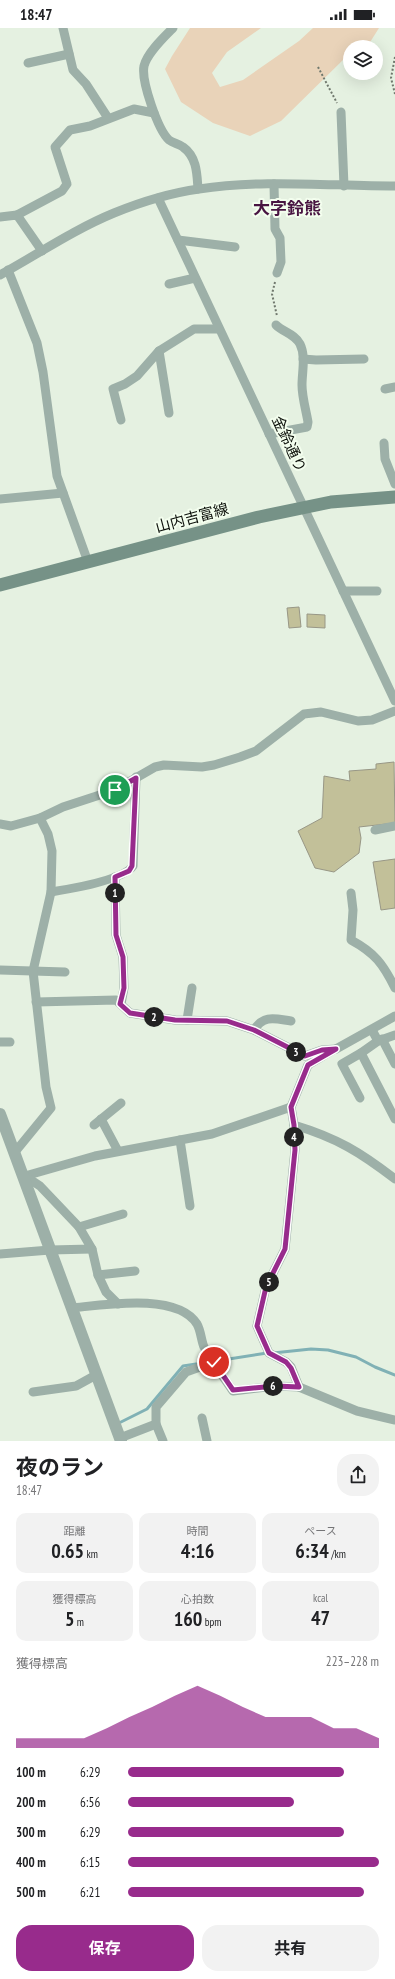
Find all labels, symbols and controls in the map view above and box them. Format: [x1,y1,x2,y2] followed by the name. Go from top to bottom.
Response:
[20,5,52,24] text: 18:47
[343,40,383,80] map controls
[343,40,383,80] button: layers
[253,197,321,219] district label: 大字鈴熊
[268,413,311,475] street label: 金鈴通り
[153,499,231,536] street label: 山内吉富線
[98,773,132,807] pin
[104,779,126,801] icon: arrive
[105,883,125,903] pin: 1
[112,886,118,900] text: 1
[144,1007,164,1027] pin: 2
[151,1010,157,1024] text: 2
[286,1042,306,1062] pin: 3
[293,1045,299,1059] text: 3
[284,1127,304,1147] pin: 4
[291,1130,297,1144] text: 4
[259,1272,279,1292] pin: 5
[266,1275,272,1289] text: 5
[197,1345,231,1379] pin
[203,1351,225,1373] icon: check
[263,1376,283,1396] pin: 6
[270,1379,276,1393] text: 6
[16,1453,104,1481] text: 夜のラン
[337,1454,379,1496] button: share
[16,1482,42,1499] text: 18:47
[64,1524,86,1538] text: 距離
[187,1524,209,1538] text: 時間
[304,1524,337,1538] text: ペース
[51,1538,84,1564] text: 0.65
[181,1538,214,1564] text: 4:16
[295,1538,329,1564] text: 6:34
[84,1547,98,1561] text: km
[329,1547,346,1561] text: /km
[313,1591,328,1605] text: kcal
[53,1592,97,1606] text: 獲得標高
[181,1592,214,1606] text: 心拍数
[311,1605,330,1631] text: 47
[65,1606,75,1632] text: 5
[174,1606,202,1632] text: 160
[75,1615,84,1629] text: m
[202,1615,221,1629] text: bpm
[326,1653,379,1670] text: 223–228 m
[16,1655,68,1672] text: 獲得標高
[16,1764,46,1781] text: 100 m
[80,1764,100,1781] text: 6:29
[16,1794,46,1811] text: 200 m
[80,1794,100,1811] text: 6:56
[16,1824,46,1841] text: 300 m
[80,1824,100,1841] text: 6:29
[16,1854,46,1871] text: 400 m
[80,1854,100,1871] text: 6:15
[16,1884,46,1901] text: 500 m
[80,1884,100,1901] text: 6:21
[16,1925,194,1971] button: 保存
[202,1925,379,1971] button: 共有

